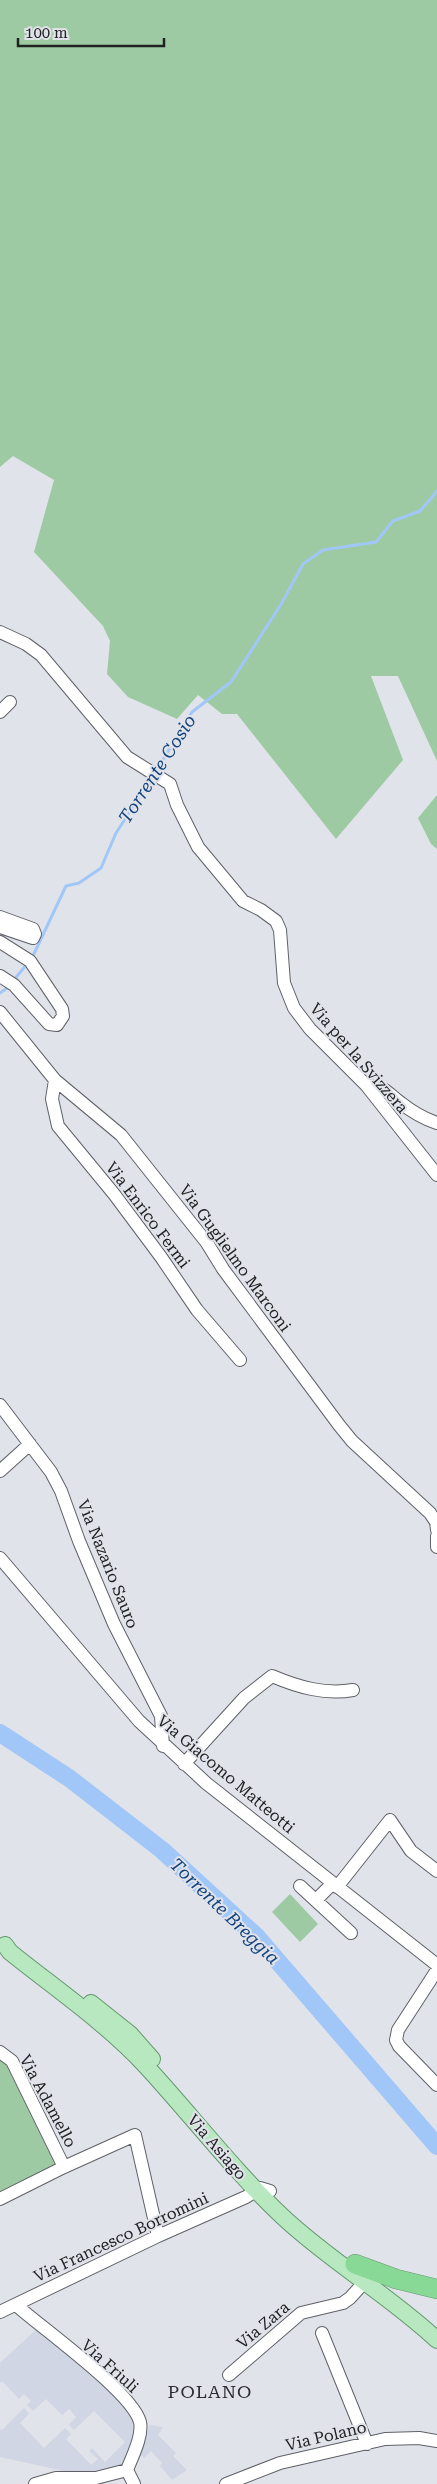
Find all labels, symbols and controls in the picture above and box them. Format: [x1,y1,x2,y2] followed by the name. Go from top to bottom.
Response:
[18,15,164,47] scale bar
[25,24,68,42] text: 100 m
[114,711,200,827] water label: Torrente Cosio
[306,999,412,1117] street label: Via per la Svizzera
[102,1158,194,1272] street label: Via Enrico Fermi
[175,1181,295,1335] street label: Via Guglielmo Marconi
[74,1497,143,1631] street label: Via Nazario Sauro
[153,1711,299,1837] street label: Via Giacomo Matteotti
[166,1854,284,1969] water label: Torrente Breggia
[16,2051,80,2151] street label: Via Adamello
[184,2110,251,2184] street label: Via Asiago
[31,2188,211,2286] street label: Via Francesco Borromini
[233,2297,293,2352] street label: Via Zara
[78,2335,142,2397] street label: Via Friuli
[168,2381,252,2402] district label: POLANO
[284,2417,369,2455] street label: Via Polano

